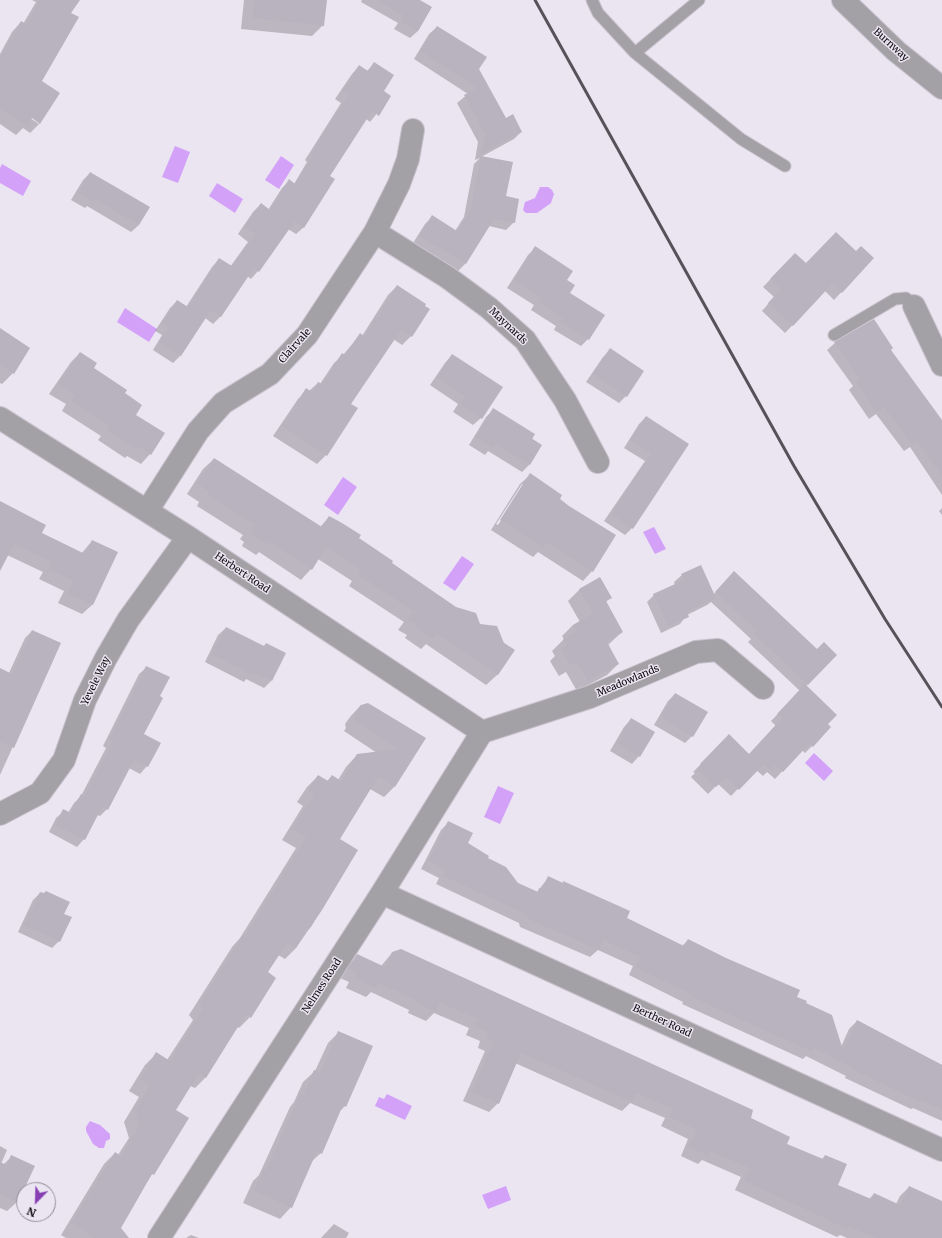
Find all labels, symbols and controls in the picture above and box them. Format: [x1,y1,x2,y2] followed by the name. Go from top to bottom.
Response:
[871,26,911,64] street label: Burnway
[486,305,530,347] street label: Maynards
[276,326,314,366] street label: Clairvale
[212,550,272,596] street label: Herbert Road
[79,655,113,707] street label: Yevele Way
[595,662,661,700] street label: Meadowlands
[300,956,344,1016] street label: Nelmes Road
[631,1002,693,1040] street label: Berther Road
[16,1182,56,1222] north arrow
[25,1204,38,1220] text: N

